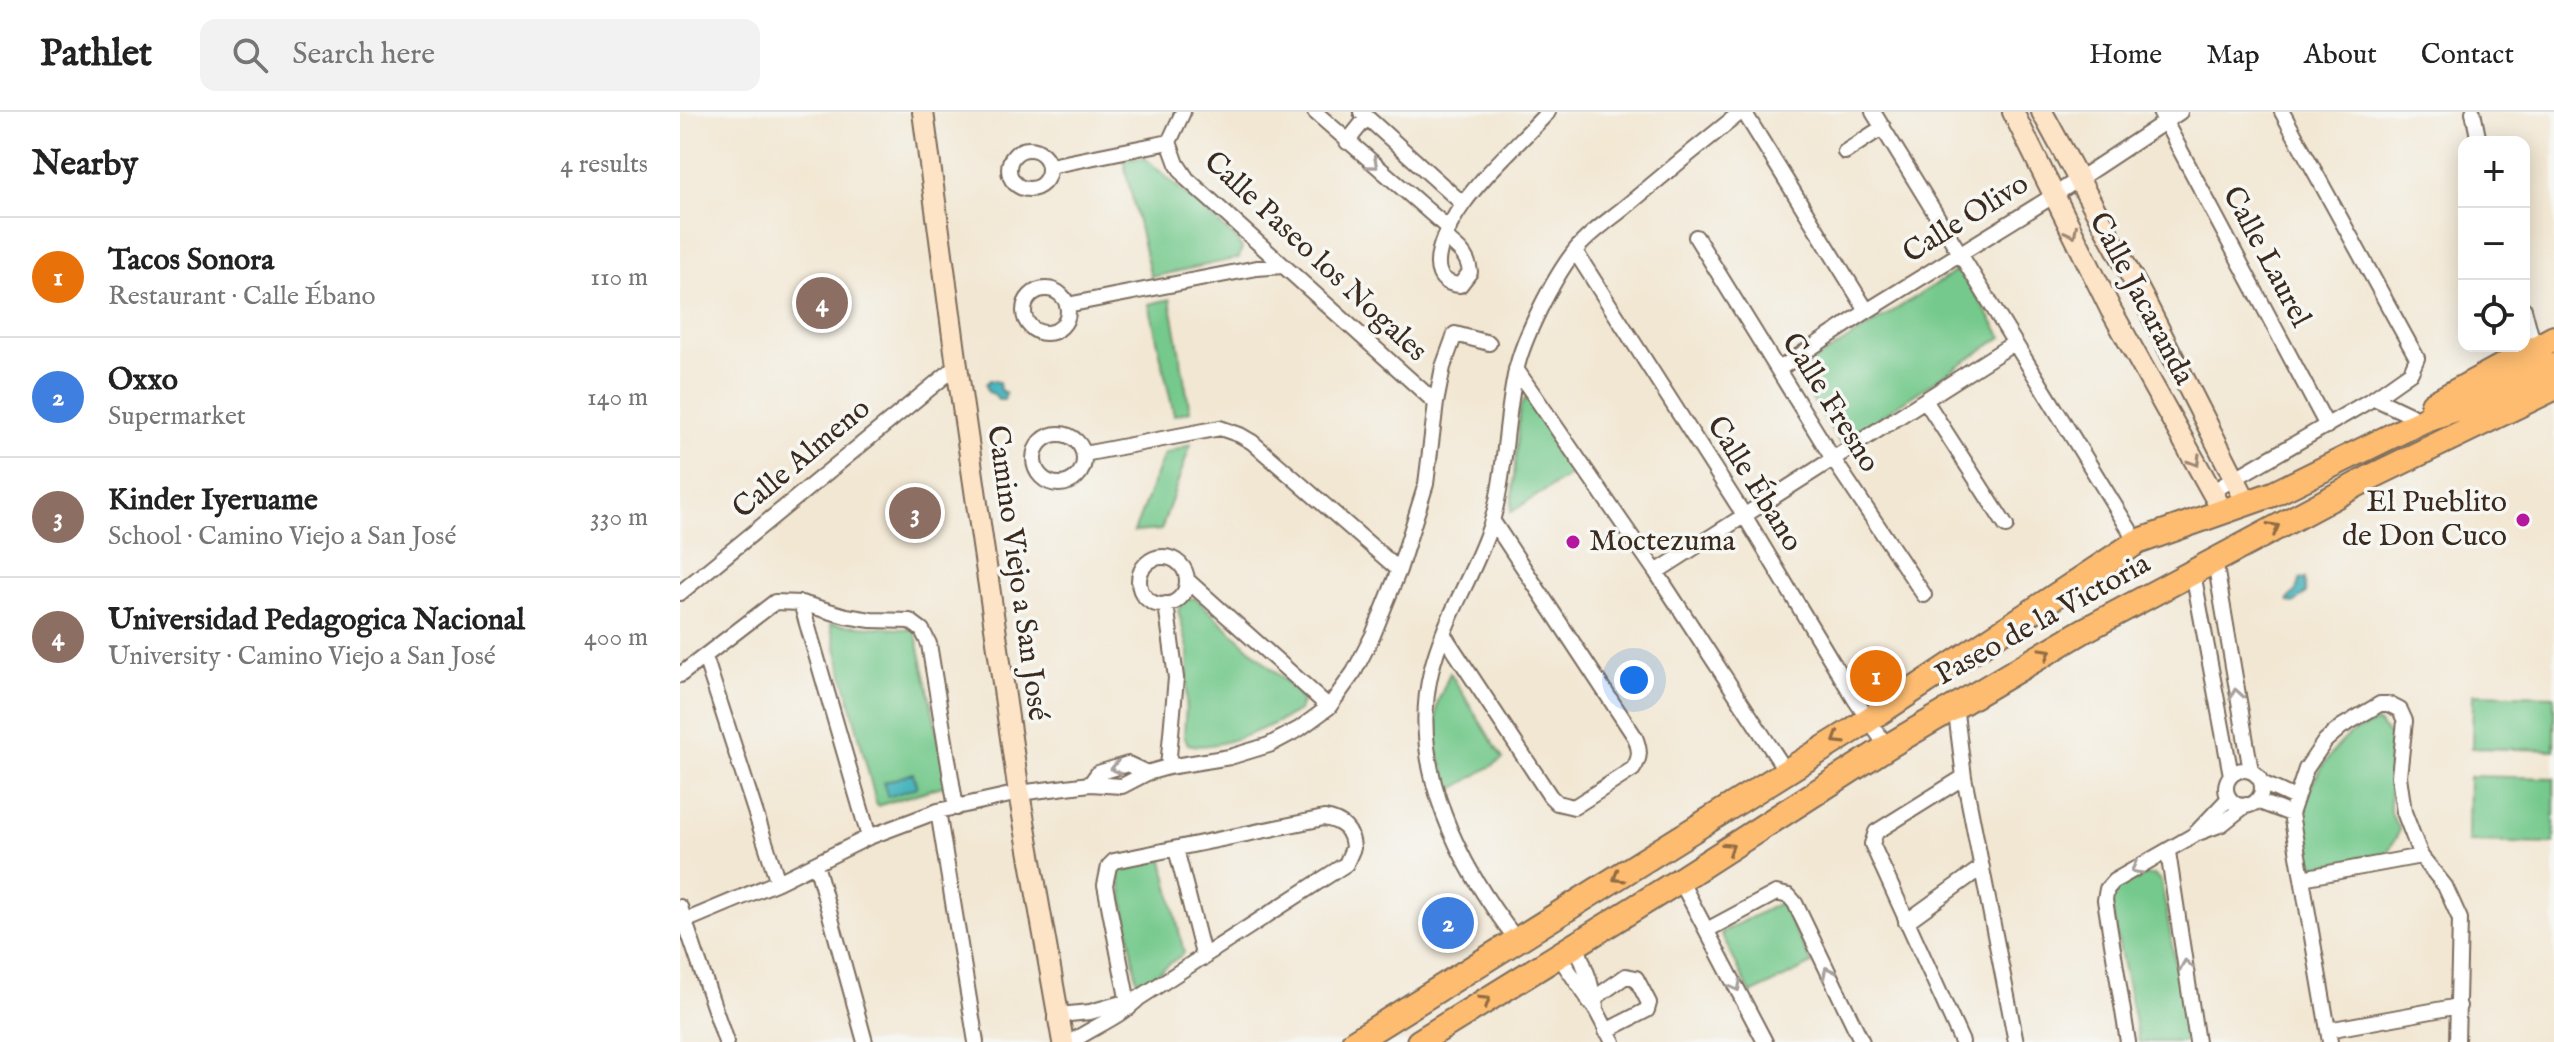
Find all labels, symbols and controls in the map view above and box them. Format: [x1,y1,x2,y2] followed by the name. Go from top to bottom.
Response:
[200,19,760,91] search box
[40,31,152,79] text: Pathlet
[228,33,272,77] icon: search
[292,36,435,74] text: Search here
[2089,38,2162,73] text: Home
[2206,38,2260,73] text: Map
[2304,38,2377,73] text: About
[2421,38,2514,73] text: Contact
[2458,136,2530,352] map controls
[2458,136,2530,208] button: +
[32,143,138,186] text: Nearby
[1195,143,1435,371] street label: Calle Paseo los Nogales
[560,148,648,181] text: 4 results
[1364,154,1379,169] one-way arrow
[1896,165,2036,273] street label: Calle Olivo
[2213,180,2319,335] street label: Calle Laurel
[2080,206,2202,392] street label: Calle Jacaranda
[2458,208,2530,280] button: −
[2062,224,2077,239] one-way arrow
[108,242,274,280] text: Tacos Sonora
[53,261,63,294] text: 1
[590,261,648,294] text: 110 m
[796,273,848,333] pin: 4
[108,280,376,313] text: Restaurant · Calle Ébano
[2458,280,2530,352] button: locate
[1772,326,1888,480] street label: Calle Fresno
[108,362,178,400] text: Oxxo
[52,381,64,414] text: 2
[587,381,648,414] text: 140 m
[725,390,879,528] street label: Calle Almeno
[108,400,246,433] text: Supermarket
[1697,409,1811,559] street label: Calle Ébano
[977,423,1057,723] street label: Camino Viejo a San José
[2185,452,2201,467] one-way arrow
[108,482,318,520] text: Kinder Iyeruame
[889,483,941,543] pin: 3
[2342,484,2507,556] place label: El Pueblito de Don Cuco
[53,501,63,534] text: 3
[590,501,648,534] text: 330 m
[2514,511,2532,529] marker: El Pueblito de Don Cuco
[108,520,456,553] text: School · Camino Viejo a San José
[2265,522,2280,537] one-way arrow
[1589,523,1736,561] place label: Moctezuma
[1564,533,1582,551] marker: Moctezuma
[1929,545,2157,695] street label: Paseo de la Victoria
[108,602,525,640] text: Universidad Pedagogica Nacional
[52,621,64,654] text: 4
[584,621,648,654] text: 400 m
[108,640,496,673] text: University · Camino Viejo a San José
[1850,646,1902,706] pin: 1
[2037,647,2052,663] one-way arrow
[1614,660,1654,700] your location
[2229,687,2246,701] one-way arrow
[1832,729,1847,744] one-way arrow
[1110,759,1124,776] one-way arrow
[1721,843,1735,858] one-way arrow
[2131,859,2145,875] one-way arrow
[1612,867,1626,882] one-way arrow
[1422,893,1474,953] pin: 2
[2178,958,2195,972] one-way arrow
[1823,965,1838,980] one-way arrow
[1726,977,1742,992] one-way arrow
[1476,995,1491,1010] one-way arrow

